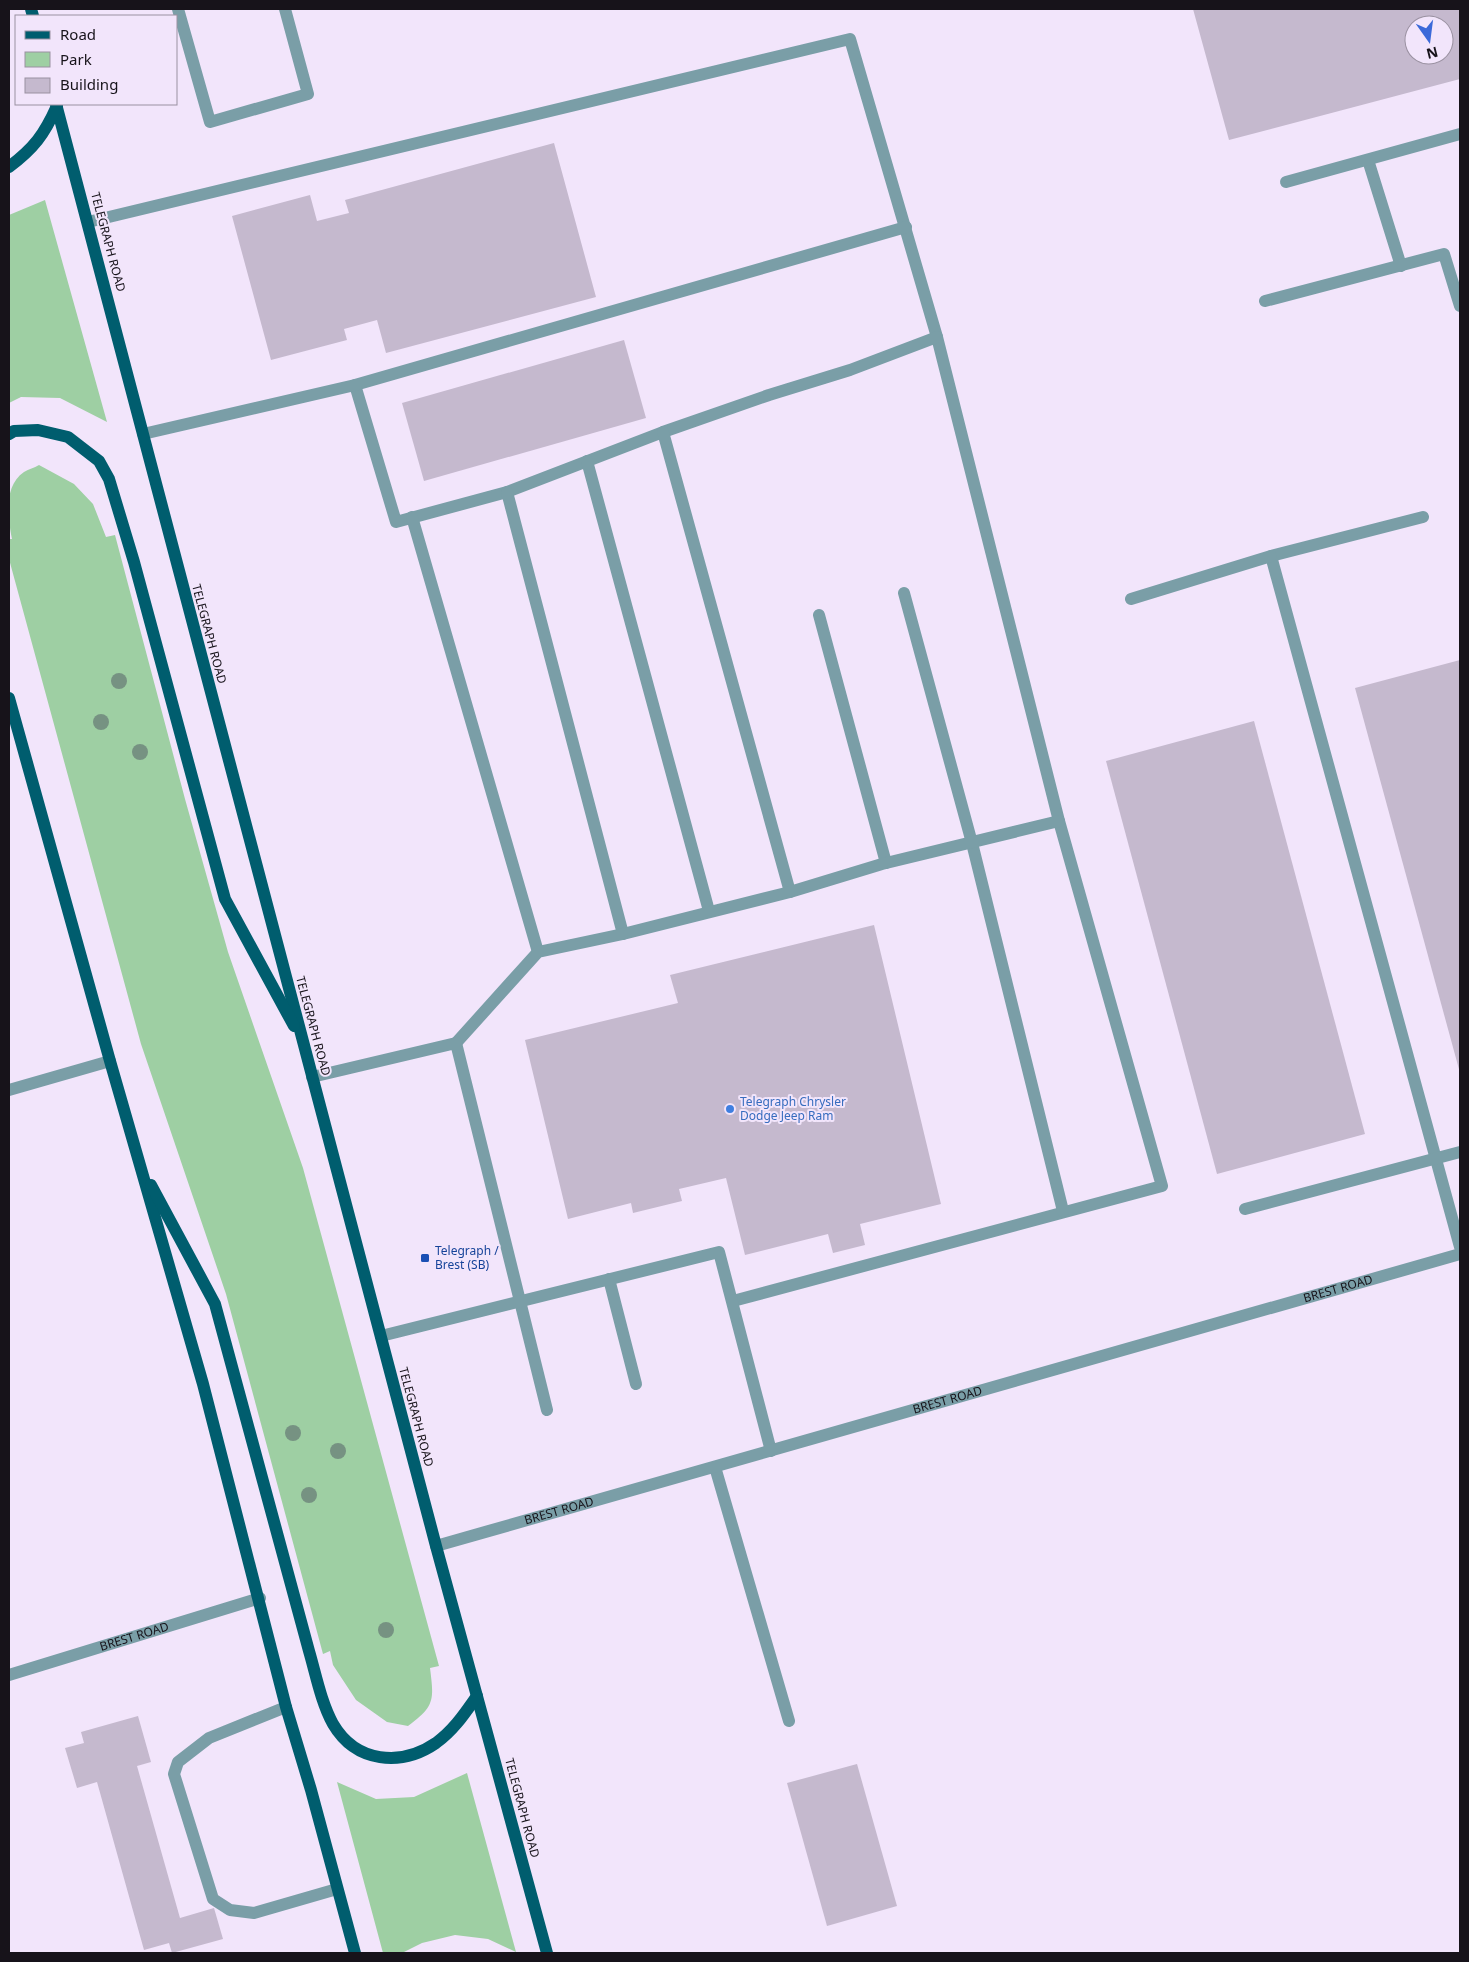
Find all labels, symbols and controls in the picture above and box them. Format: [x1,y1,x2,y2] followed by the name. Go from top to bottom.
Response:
[15,15,178,105] legend
[1404,15,1454,65] north arrow
[60,24,96,44] text: Road
[1424,43,1440,64] text: N
[60,49,92,69] text: Park
[60,74,118,94] text: Building
[87,190,130,294] street label: TELEGRAPH ROAD
[188,582,231,686] street label: TELEGRAPH ROAD
[292,974,335,1078] street label: TELEGRAPH ROAD
[740,1093,846,1124] place label: Telegraph Chrysler Dodge Jeep Ram
[724,1103,736,1115] marker: Telegraph Chrysler Dodge Jeep Ram
[435,1242,499,1273] place label: Telegraph / Brest (SB)
[419,1252,431,1264] marker: Telegraph / Brest (SB)
[1301,1270,1375,1306] street label: BREST ROAD
[395,1365,438,1469] street label: TELEGRAPH ROAD
[911,1382,984,1418] street label: BREST ROAD
[522,1492,596,1528] street label: BREST ROAD
[97,1617,171,1655] street label: BREST ROAD
[501,1756,544,1860] street label: TELEGRAPH ROAD

